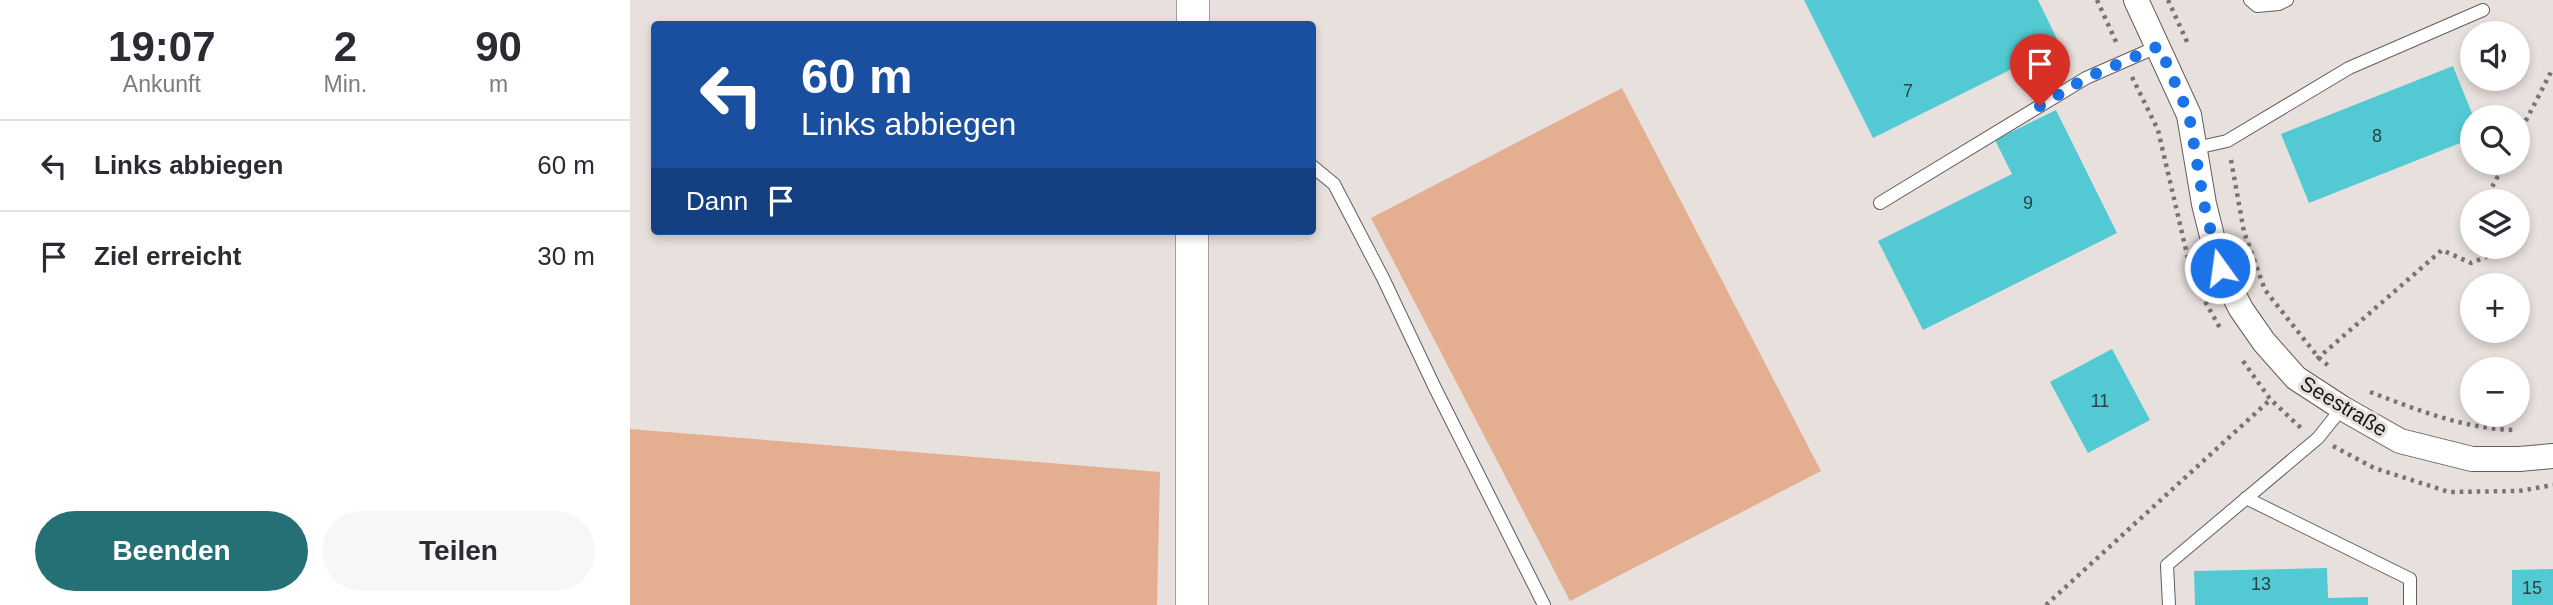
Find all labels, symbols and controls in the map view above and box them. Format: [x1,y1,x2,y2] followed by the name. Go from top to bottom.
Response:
[2460,21,2530,427] map controls
[2460,21,2530,91] button: sound
[108,23,216,70] text: 19:07
[334,23,357,70] text: 2
[475,23,522,70] text: 90
[2010,34,2070,106] pin
[2021,45,2059,83] icon: arrive
[686,49,777,140] icon: left
[801,49,913,103] text: 60 m
[123,71,201,97] text: Ankunft
[324,71,367,97] text: Min.
[489,71,508,97] text: m
[1903,81,1913,101] house number: 7
[2460,105,2530,175] button: search
[801,106,1016,142] text: Links abbiegen
[2372,126,2382,146] house number: 8
[35,147,73,185] icon: left
[94,150,283,180] text: Links abbiegen
[537,150,595,180] text: 60 m
[762,182,800,220] icon: arrive
[686,186,748,216] text: Dann
[2460,189,2530,259] button: layers
[2023,193,2033,213] house number: 9
[2183,231,2257,305] position arrow
[35,238,73,276] icon: arrive
[94,241,241,271] text: Ziel erreicht
[537,241,595,271] text: 30 m
[2460,273,2530,343] button: +
[2460,357,2530,427] button: −
[2297,371,2391,441] street label: Seestraße
[2091,391,2109,411] house number: 11
[35,511,308,591] button: Beenden
[322,511,595,591] button: Teilen
[2251,574,2271,594] house number: 13
[2522,578,2542,598] house number: 15

